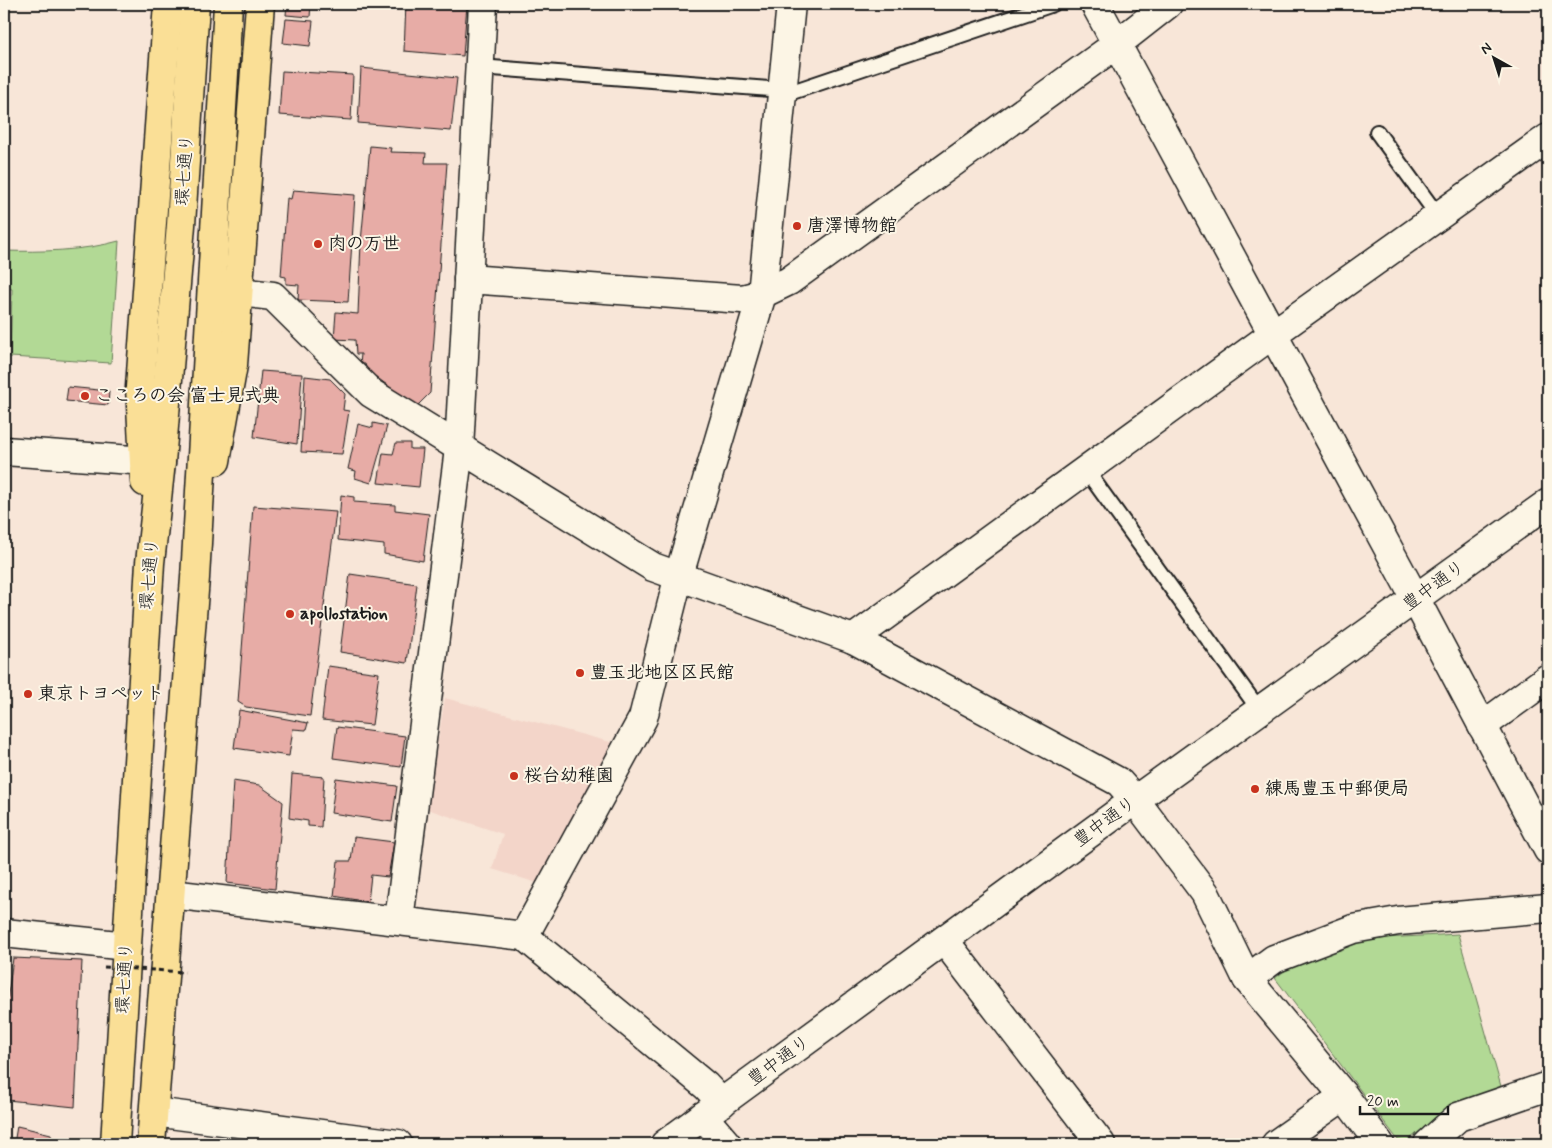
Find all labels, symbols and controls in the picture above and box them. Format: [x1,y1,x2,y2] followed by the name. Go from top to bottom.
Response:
[1470,32,1520,82] north arrow
[1477,39,1496,59] text: N
[171,133,199,207] street label: 環七通り
[807,214,897,238] place label: 唐澤博物館
[791,220,803,232] marker: 唐澤博物館
[328,232,400,256] place label: 肉の万世
[312,238,324,250] marker: 肉の万世
[95,384,280,408] place label: こころの会 富士見式典
[79,390,91,402] marker: こころの会 富士見式典
[135,537,165,611] street label: 環七通り
[1398,555,1470,617] street label: 豊中通り
[300,602,388,626] place label: apollostation
[284,608,296,620] marker: apollostation
[590,661,734,685] place label: 豊玉北地区区民館
[574,667,586,679] marker: 豊玉北地区区民館
[38,682,164,706] place label: 東京トヨペット
[22,688,34,700] marker: 東京トヨペット
[524,764,614,788] place label: 桜台幼稚園
[508,770,520,782] marker: 桜台幼稚園
[1265,777,1409,801] place label: 練馬豊玉中郵便局
[1249,783,1261,795] marker: 練馬豊玉中郵便局
[1069,791,1141,853] street label: 豊中通り
[111,941,139,1015] street label: 環七通り
[743,1030,815,1092] street label: 豊中通り
[1360,1083,1447,1115] scale bar
[1367,1092,1399,1112] text: 20 m

